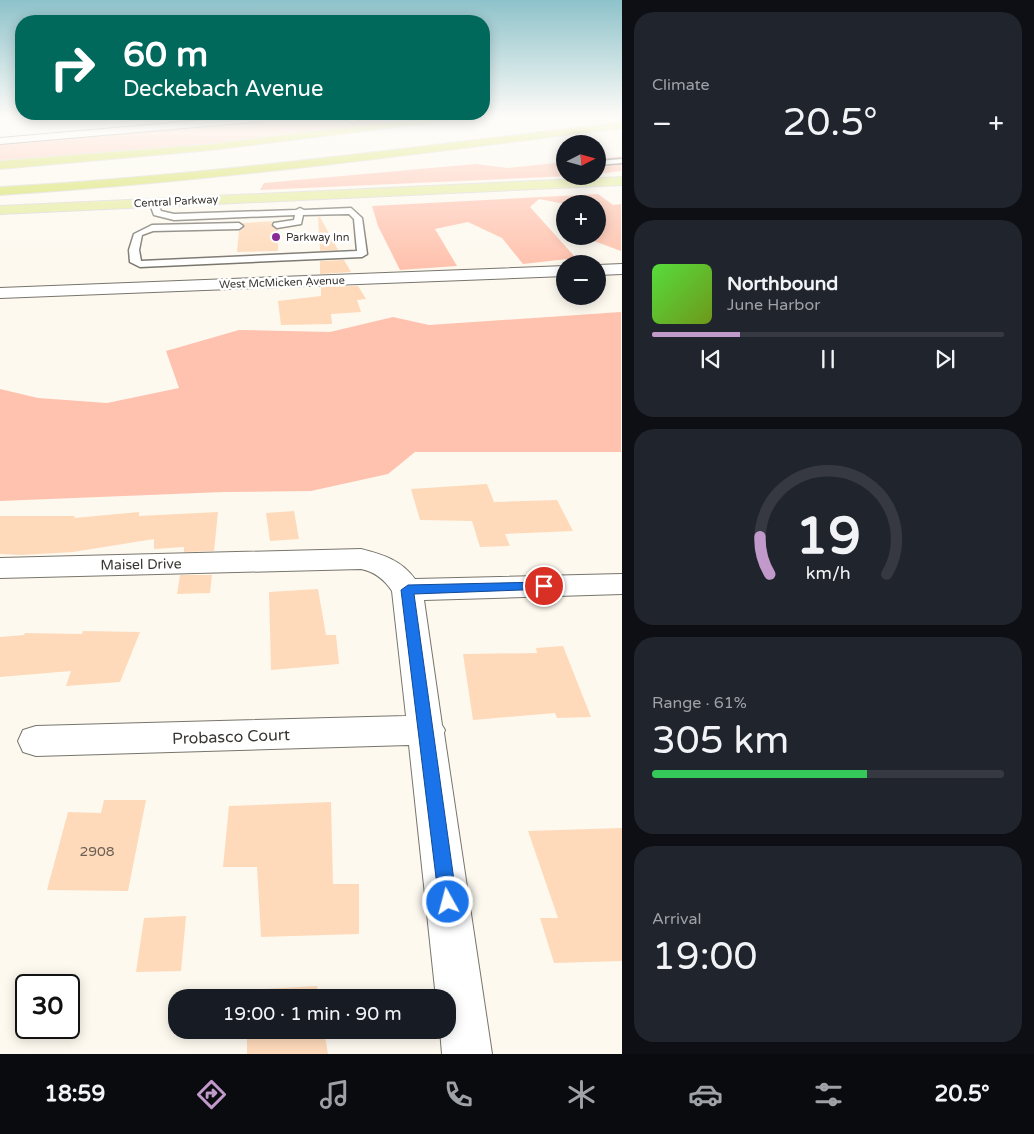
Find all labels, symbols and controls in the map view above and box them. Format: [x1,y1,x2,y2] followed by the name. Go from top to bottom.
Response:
[123,34,208,76] text: 60 m
[40,35,105,100] icon: right
[652,75,710,95] text: Climate
[123,76,323,102] text: Deckebach Avenue
[783,100,878,146] text: 20.5°
[652,107,672,141] text: −
[988,107,1004,141] text: +
[556,135,606,185] north arrow
[556,135,606,305] map controls
[133,193,219,210] street label: Central Parkway
[556,195,606,245] button: +
[270,231,282,243] marker: Parkway Inn
[286,231,349,244] place label: Parkway Inn
[556,255,606,305] button: −
[727,273,838,295] text: Northbound
[219,274,345,291] street label: West McMicken Avenue
[727,295,820,315] text: June Harbor
[697,345,725,373] icon: previous
[814,345,842,373] icon: pause
[931,345,959,373] icon: next
[795,505,861,568] text: 19
[100,555,182,574] street label: Maisel Drive
[806,563,850,584] text: km/h
[523,565,565,607] pin
[530,572,558,600] icon: arrive
[652,693,747,713] text: Range · 61%
[652,718,789,764] text: 305 km
[172,725,290,749] street label: Probasco Court
[79,843,115,860] house number: 2908
[421,875,473,927] position arrow
[652,909,701,929] text: Arrival
[652,934,757,980] text: 19:00
[15,974,80,1039] speed limit sign: 30
[222,1003,402,1025] text: 19:00 · 1 min · 90 m
[194,1077,229,1112] icon: directions
[317,1077,352,1112] icon: music
[441,1077,476,1112] icon: phone
[564,1077,599,1112] icon: climate
[688,1077,723,1112] icon: car
[811,1077,846,1112] icon: filters
[44,1081,105,1107] text: 18:59
[935,1081,990,1107] text: 20.5°

